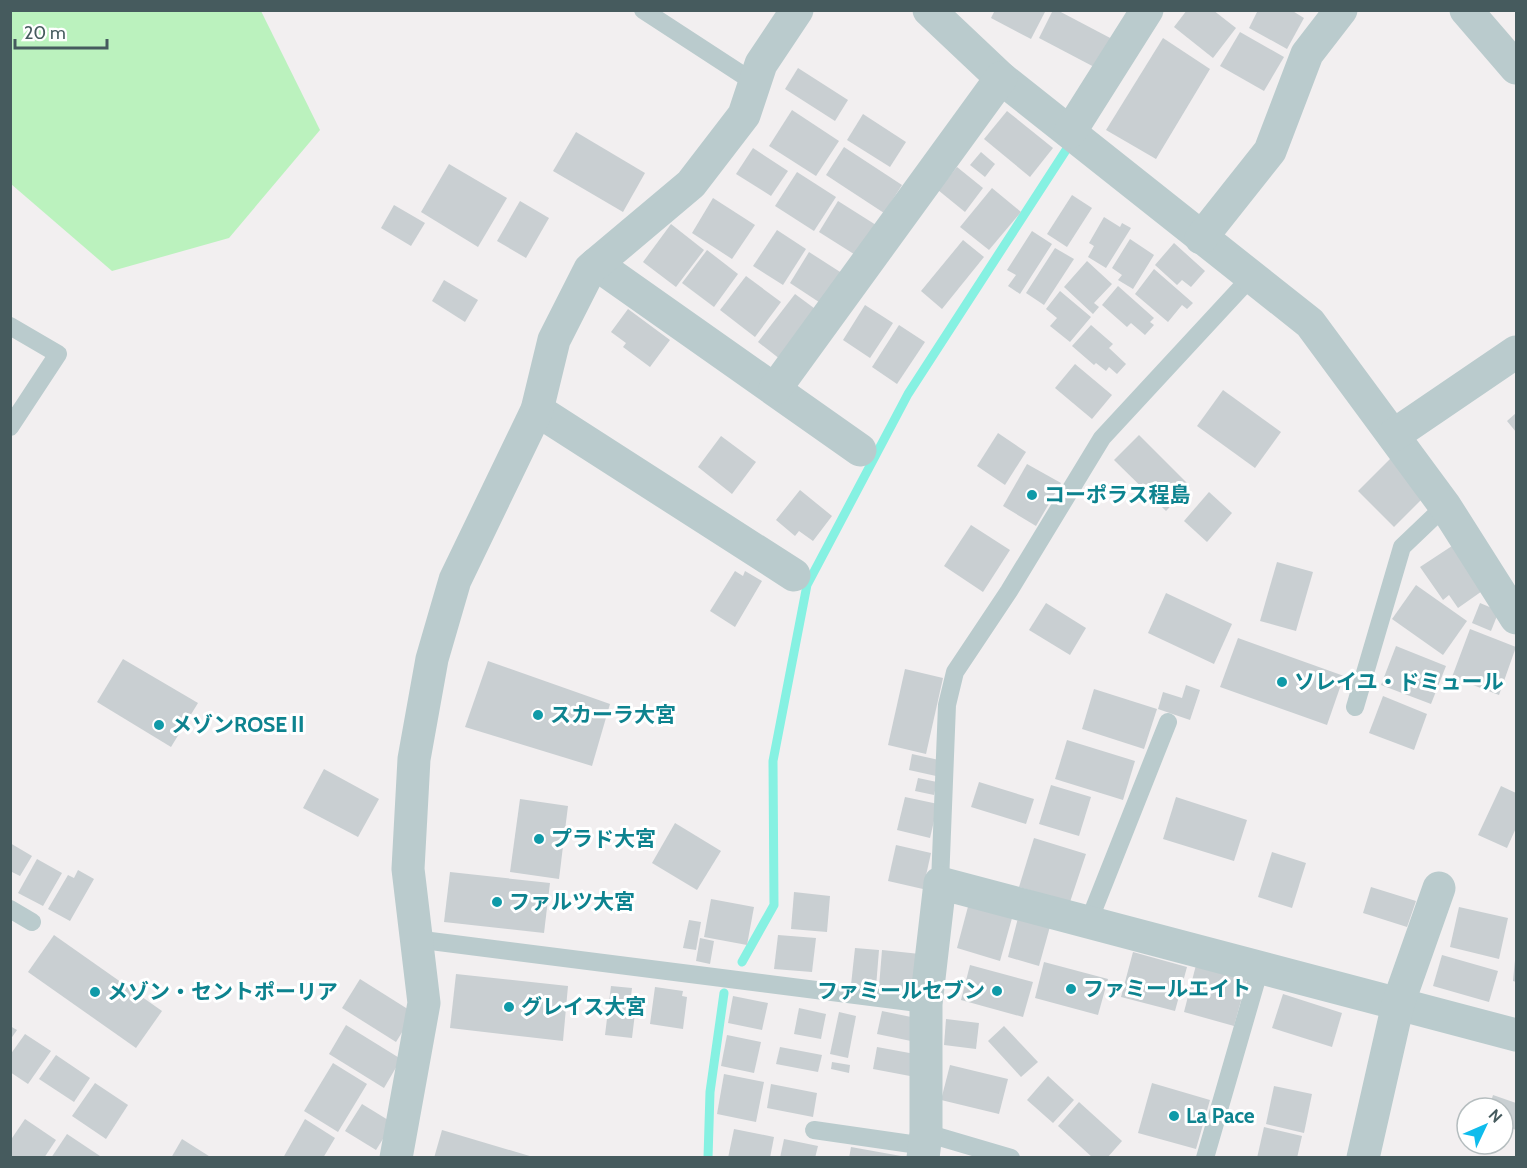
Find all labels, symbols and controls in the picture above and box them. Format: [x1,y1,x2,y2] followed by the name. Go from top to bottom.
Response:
[15,12,106,50] scale bar
[24,22,66,44] text: 20 m
[1044,482,1191,507] place label: コーポラス程島
[1025,488,1039,502] marker: コーポラス程島
[1294,669,1504,694] place label: ソレイユ・ドミュール
[1275,675,1289,689] marker: ソレイユ・ドミュール
[550,702,676,727] place label: スカーラ大宮
[531,708,545,722] marker: スカーラ大宮
[171,712,308,737] place label: メゾンROSEⅡ
[152,718,166,732] marker: メゾンROSEⅡ
[551,826,656,851] place label: プラド大宮
[532,832,546,846] marker: プラド大宮
[509,889,635,914] place label: ファルツ大宮
[490,895,504,909] marker: ファルツ大宮
[1083,976,1251,1001] place label: ファミールエイト
[817,978,985,1003] place label: ファミールセブン
[107,979,338,1004] place label: メゾン・セントポーリア
[1064,982,1078,996] marker: ファミールエイト
[990,984,1004,998] marker: ファミールセブン
[88,985,102,999] marker: メゾン・セントポーリア
[521,994,646,1019] place label: グレイス大宮
[502,1000,516,1014] marker: グレイス大宮
[1455,1096,1515,1156] north arrow
[1186,1103,1255,1128] place label: La Pace
[1485,1105,1506,1127] text: N
[1167,1109,1181,1123] marker: La Pace

